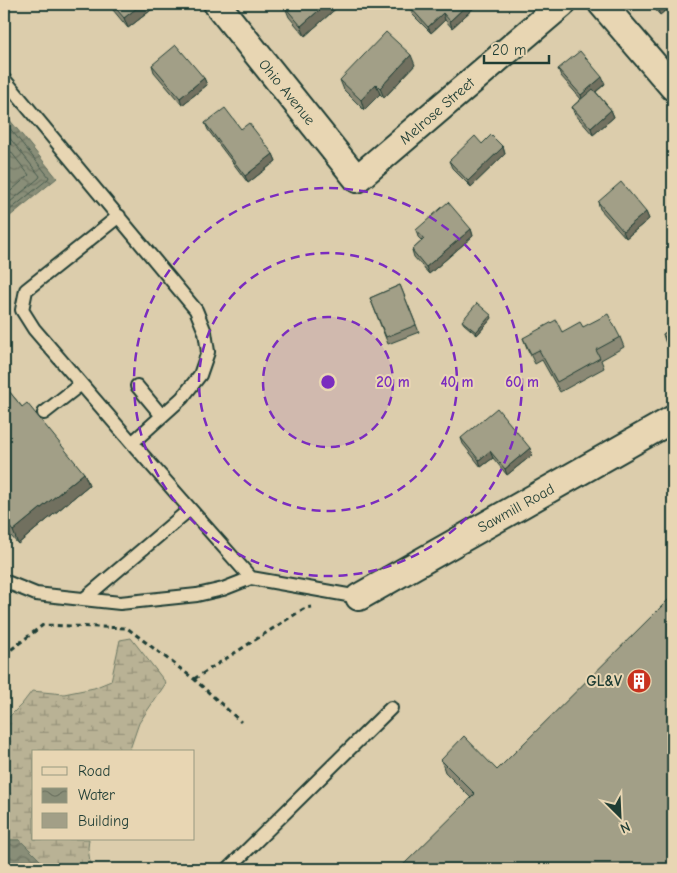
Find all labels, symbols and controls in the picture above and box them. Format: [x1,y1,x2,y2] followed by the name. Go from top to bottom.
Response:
[484,32,550,64] scale bar
[492,41,526,59] text: 20 m
[255,55,319,129] street label: Ohio Avenue
[396,73,479,148] street label: Melrose Street
[319,373,337,391] centre of rings
[376,373,410,391] text: 20 m
[441,373,474,391] text: 40 m
[505,373,539,391] text: 60 m
[475,480,557,536] street label: Sawmill Road
[626,668,652,694] building icon: GL&V
[586,672,622,690] place label: GL&V
[32,750,195,840] legend
[78,762,110,780] text: Road
[78,786,115,804] text: Water
[594,790,644,840] north arrow
[78,812,129,830] text: Building
[617,818,633,837] text: N

